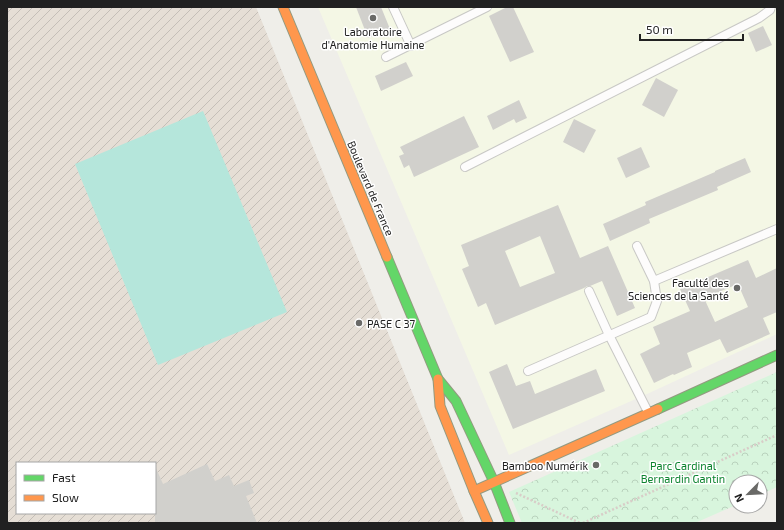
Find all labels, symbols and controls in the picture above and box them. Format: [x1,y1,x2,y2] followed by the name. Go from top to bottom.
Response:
[368,13,378,23] marker: Laboratoire d'Anatomie Humaine
[640,16,743,42] scale bar
[646,22,673,36] text: 50 m
[322,25,425,51] place label: Laboratoire d'Anatomie Humaine
[345,139,397,237] street label: Boulevard de France
[628,276,729,302] place label: Faculté des Sciences de la Santé
[732,283,742,293] marker: Faculté des Sciences de la Santé
[367,317,416,330] place label: PASE C 37
[354,318,364,328] marker: PASE C 37
[502,459,588,472] place label: Bamboo Numérik
[641,459,725,485] park label: Parc Cardinal Bernardin Gantin
[591,460,601,470] marker: Bamboo Numérik
[16,462,156,514] legend
[52,470,76,484] text: Fast
[728,474,768,514] north arrow
[52,490,79,504] text: Slow
[731,492,746,505] text: N

